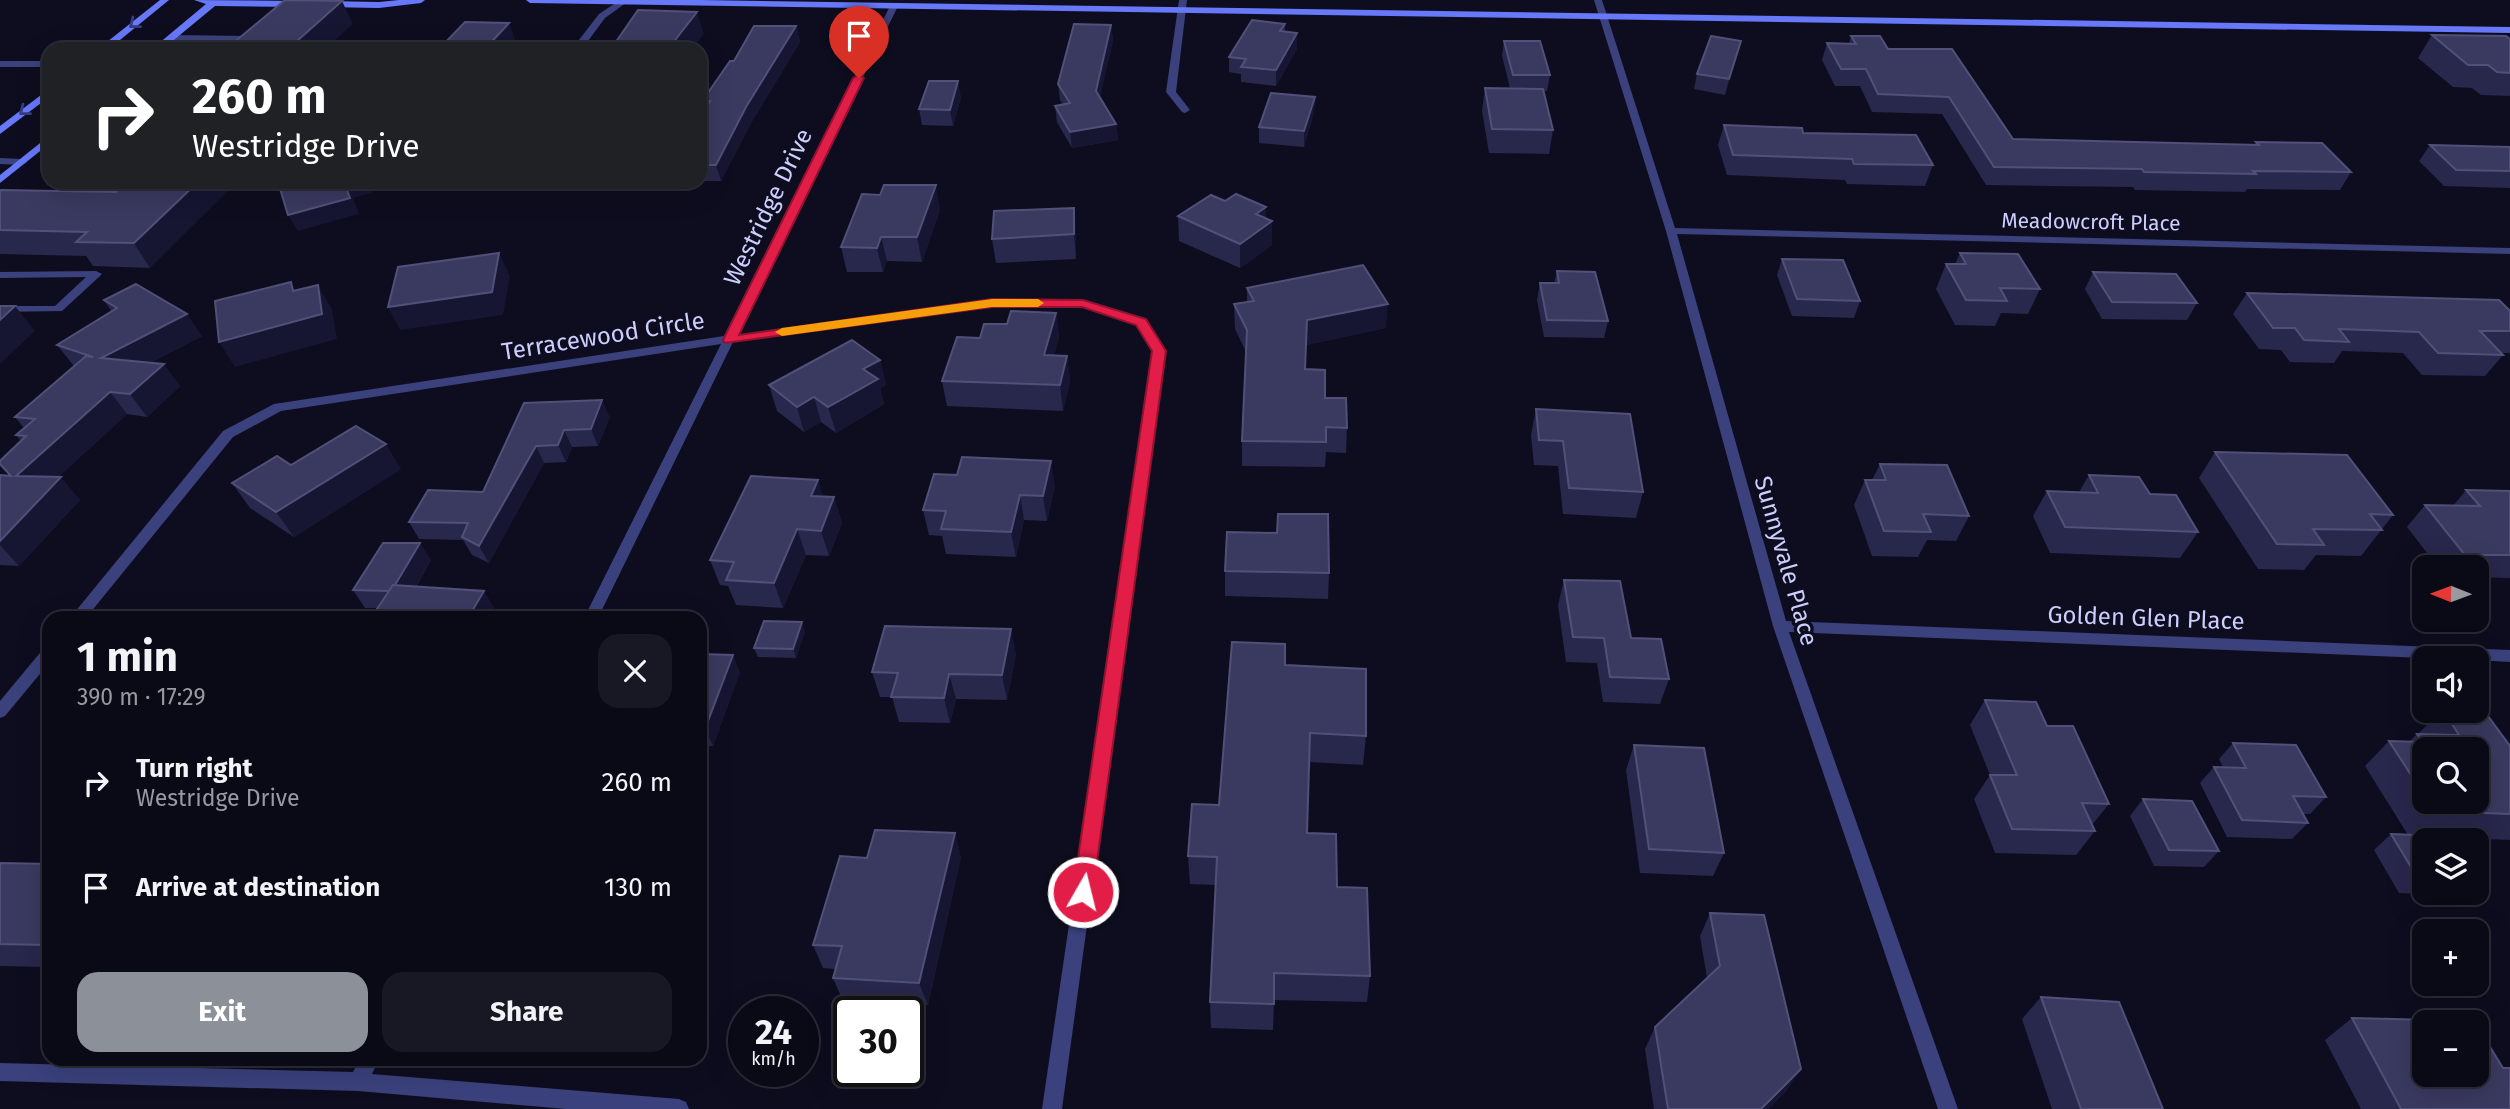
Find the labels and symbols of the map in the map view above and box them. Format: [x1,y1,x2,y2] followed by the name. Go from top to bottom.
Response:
[829,6,889,78] pin
[129,16,142,29] one-way arrow
[20,103,32,116] one-way arrow
[718,124,818,290] street label: Westridge Drive
[2001,207,2181,237] street label: Meadowcroft Place
[499,306,707,366] street label: Terracewood Circle
[1748,473,1824,649] street label: Sunnyvale Place
[2412,555,2488,632] north arrow
[2047,601,2245,635] street label: Golden Glen Place
[1046,855,1120,929] position arrow
[833,996,924,1087] speed limit sign: 30

